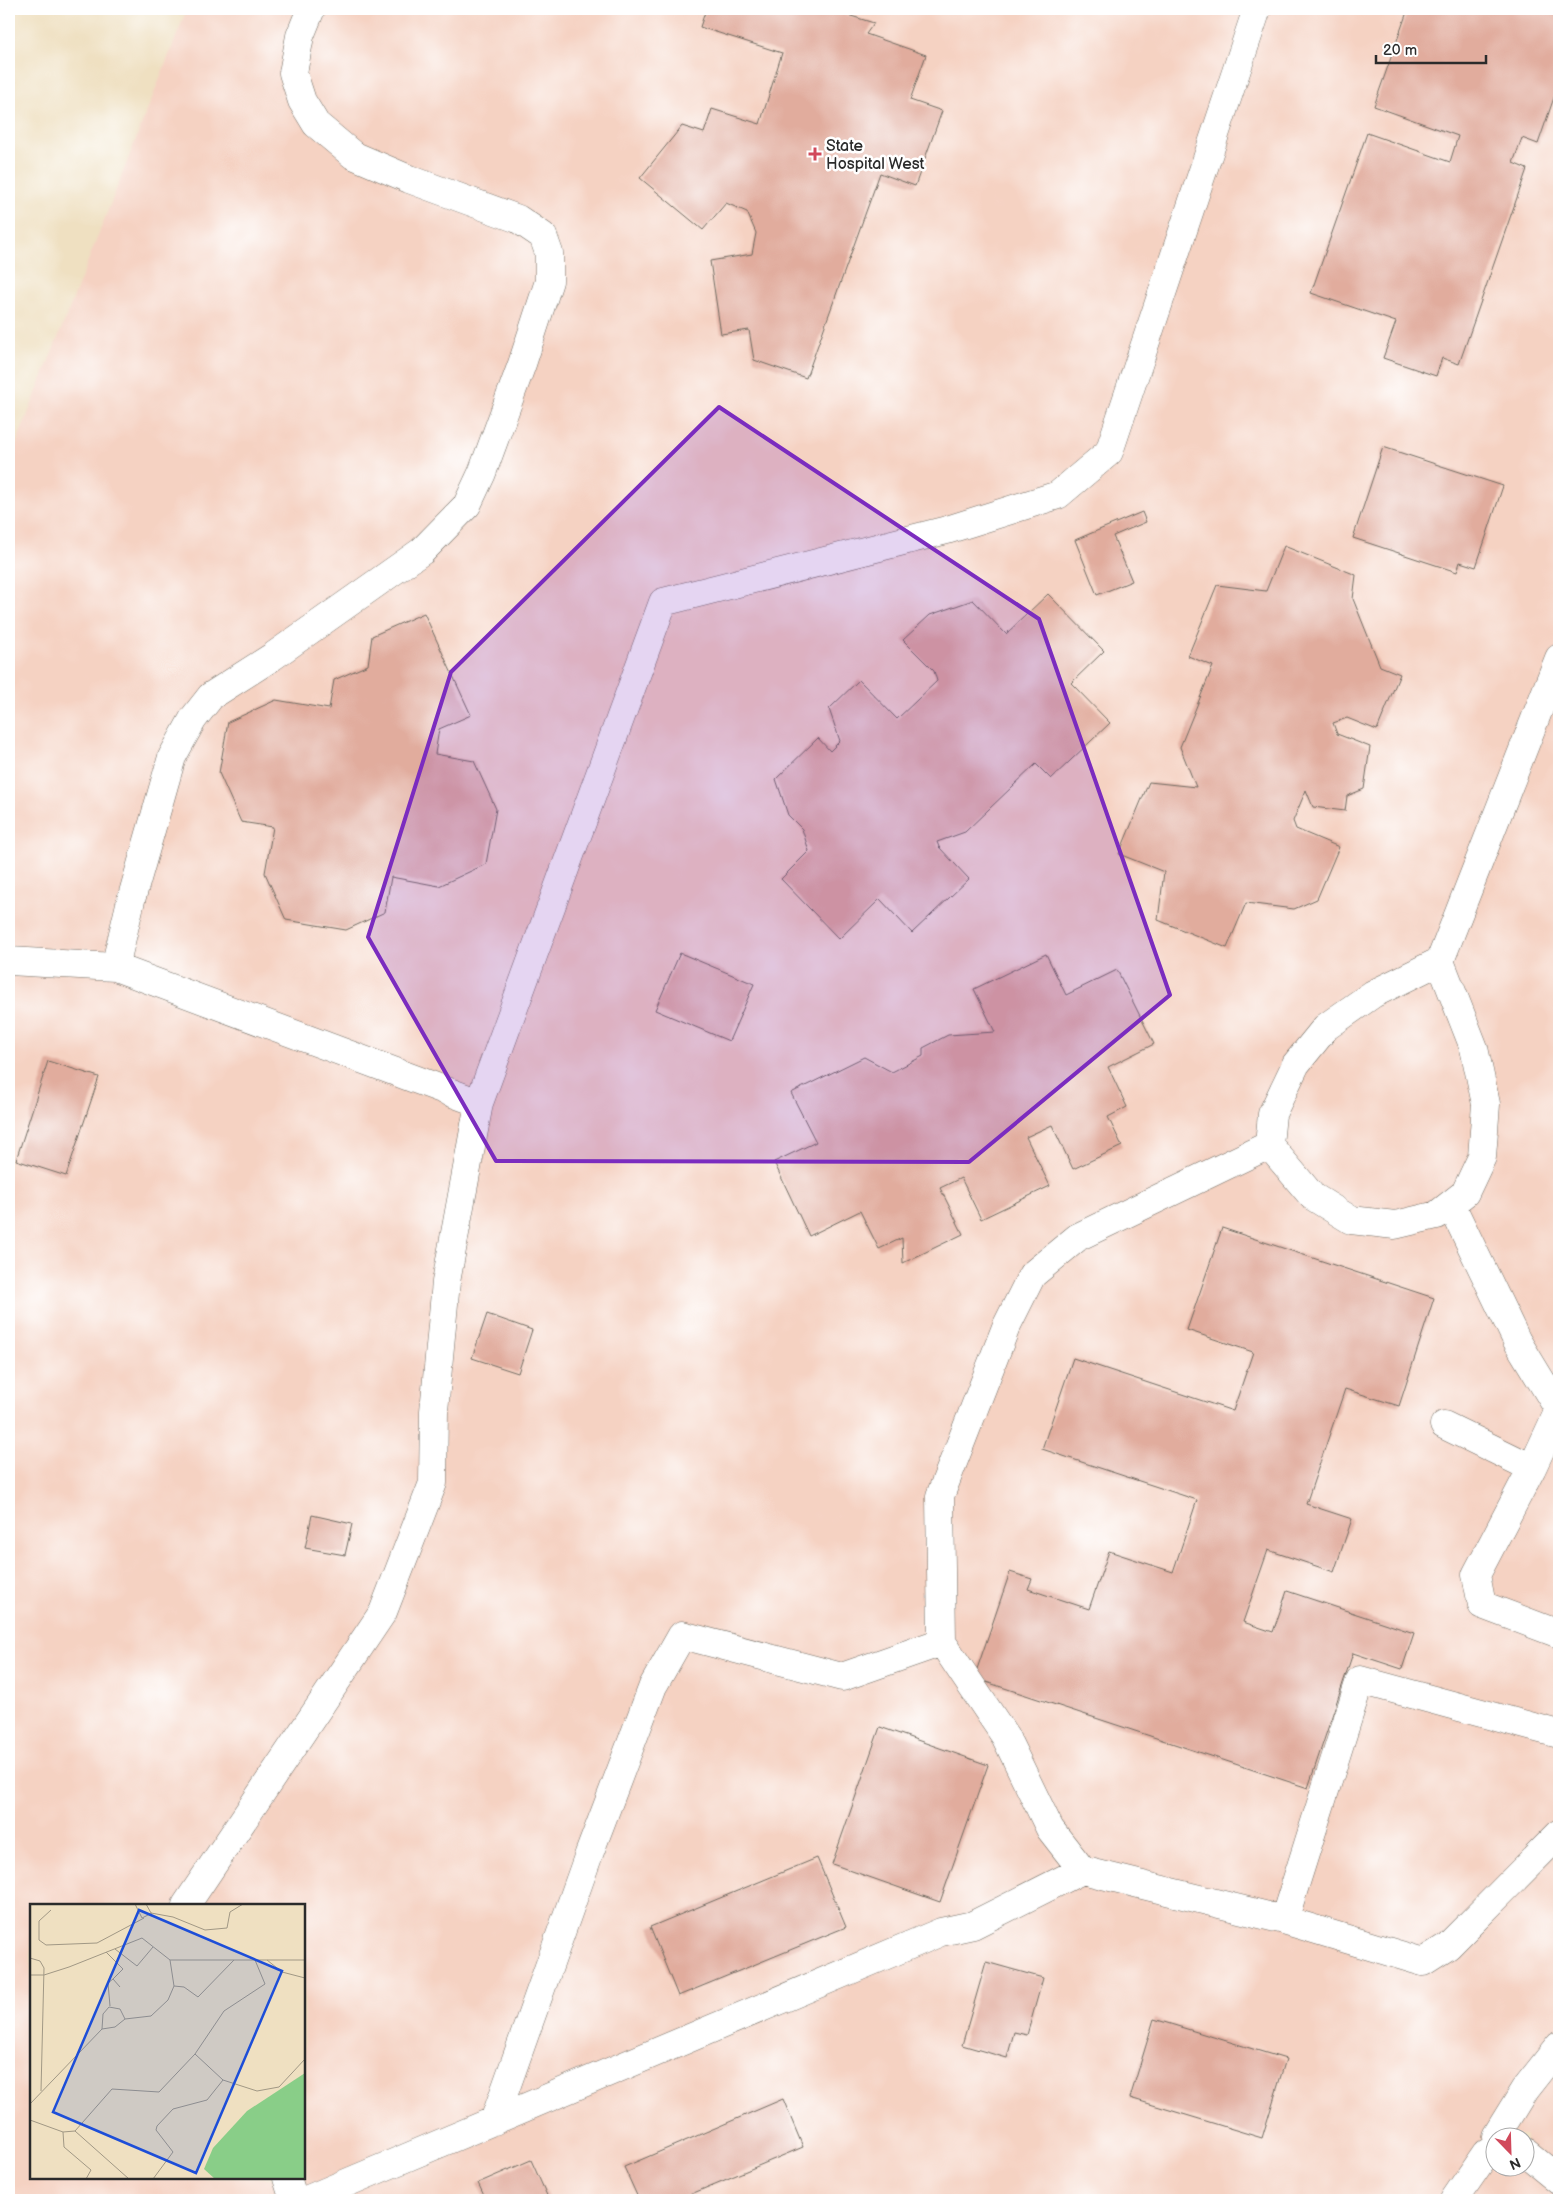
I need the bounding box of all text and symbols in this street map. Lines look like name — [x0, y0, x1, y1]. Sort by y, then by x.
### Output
scale bar — [1376, 32, 1486, 64]
text: 20 m — [1383, 41, 1417, 60]
place label: State Hospital West — [826, 137, 925, 174]
marker: State Hospital West — [808, 147, 822, 161]
inset map — [30, 1904, 305, 2179]
north arrow — [1486, 2126, 1536, 2176]
text: N — [1507, 2154, 1523, 2173]

